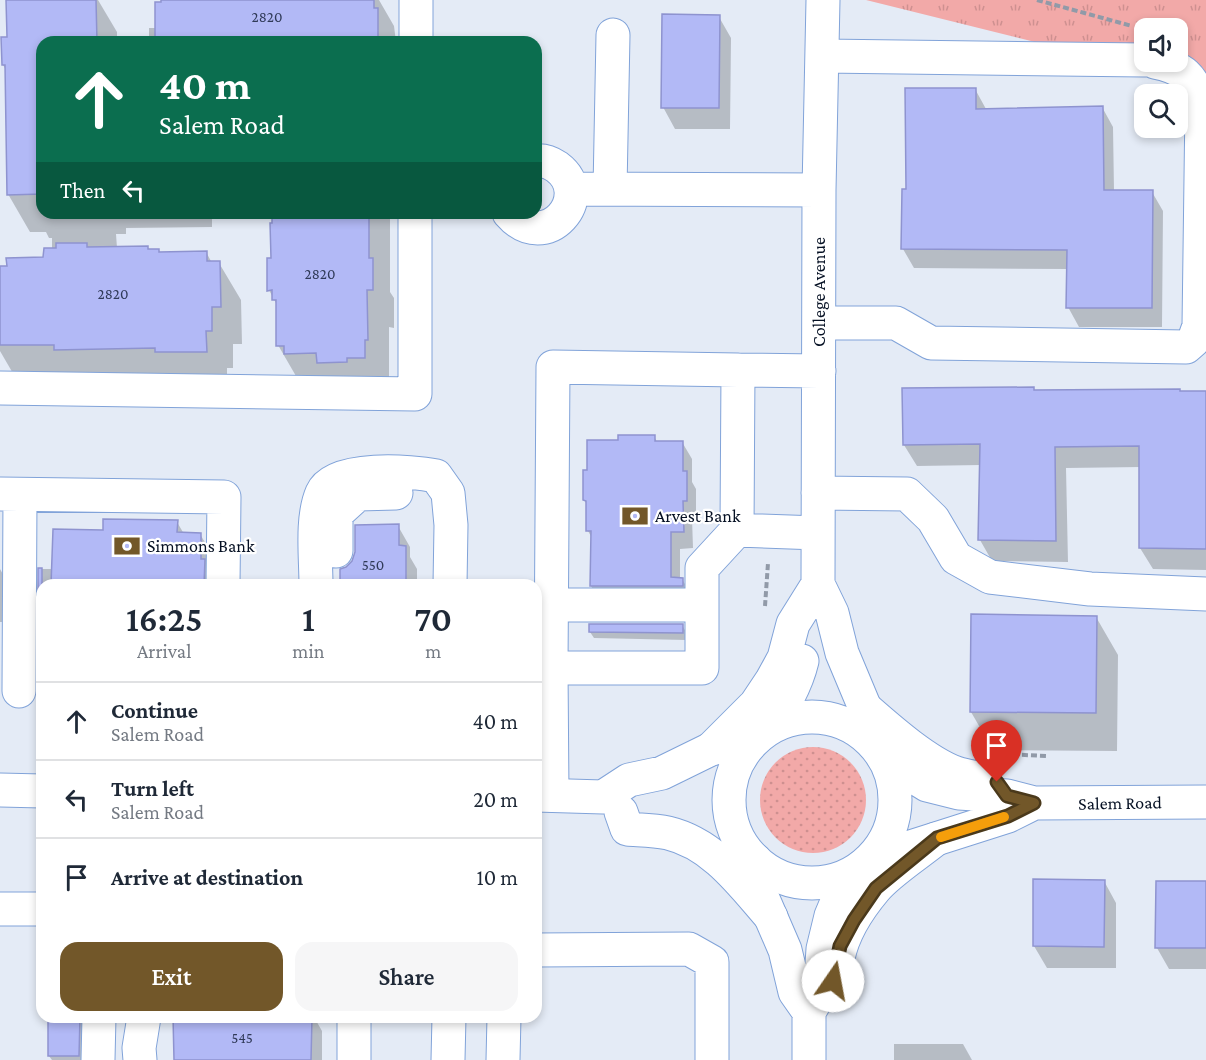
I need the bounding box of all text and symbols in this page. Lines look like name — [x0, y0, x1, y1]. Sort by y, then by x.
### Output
house number: 2820 — [252, 9, 282, 25]
map controls — [1134, 18, 1188, 138]
button: sound — [1134, 18, 1188, 72]
icon: ahead — [60, 60, 138, 138]
text: 40 m — [159, 61, 251, 108]
button: search — [1134, 84, 1188, 138]
text: Salem Road — [159, 110, 285, 140]
icon: left — [117, 174, 150, 207]
text: Then — [60, 178, 105, 203]
street label: College Avenue — [809, 237, 829, 347]
house number: 2820 — [305, 266, 335, 282]
house number: 2820 — [98, 286, 128, 302]
bank icon: Arvest Bank — [620, 501, 650, 531]
place label: Arvest Bank — [655, 506, 741, 526]
bank icon: Simmons Bank — [112, 531, 142, 561]
place label: Simmons Bank — [147, 536, 255, 556]
house number: 550 — [362, 557, 384, 573]
text: 16:25 — [126, 599, 202, 639]
text: 1 — [302, 599, 315, 639]
text: 70 — [414, 599, 452, 639]
text: Arrival — [137, 640, 191, 662]
text: min — [292, 640, 324, 662]
text: m — [425, 640, 441, 662]
text: Continue — [111, 698, 198, 723]
icon: ahead — [60, 705, 93, 738]
text: 40 m — [473, 709, 518, 734]
pin — [971, 720, 1022, 782]
text: Salem Road — [111, 723, 204, 745]
icon: arrive — [980, 729, 1013, 762]
text: Turn left — [111, 776, 194, 801]
icon: left — [60, 783, 93, 816]
text: 20 m — [473, 787, 518, 812]
street label: Salem Road — [1078, 792, 1163, 814]
text: Salem Road — [111, 801, 204, 823]
icon: arrive — [60, 861, 93, 894]
text: Arrive at destination — [111, 865, 303, 890]
text: 10 m — [476, 865, 518, 890]
button: Exit — [60, 942, 283, 1011]
button: Share — [295, 942, 518, 1011]
position arrow — [801, 949, 865, 1013]
house number: 545 — [231, 1030, 253, 1046]

